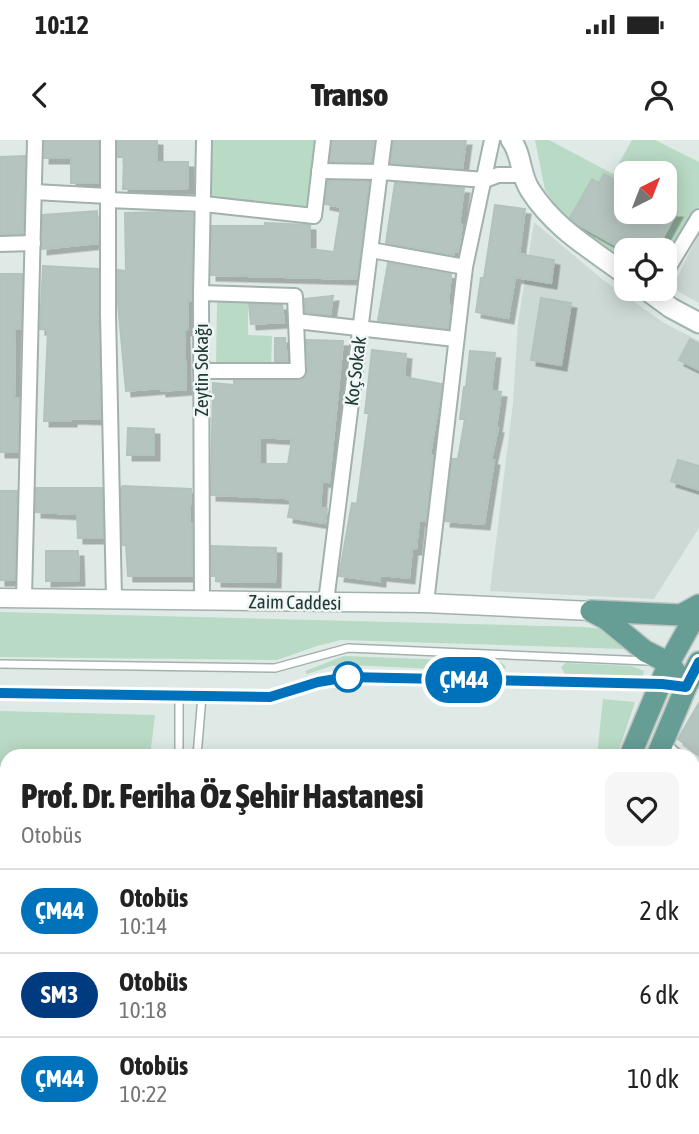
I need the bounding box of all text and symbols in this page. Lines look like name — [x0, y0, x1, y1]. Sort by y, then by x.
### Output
text: 10:12 — [35, 10, 89, 40]
icon: back — [21, 76, 59, 114]
text: Transo — [311, 76, 388, 113]
icon: person — [640, 76, 678, 114]
north arrow — [614, 161, 677, 224]
map controls — [614, 161, 677, 301]
button: locate — [614, 238, 677, 301]
street label: Zeytin Sokağı — [190, 323, 212, 417]
street label: Koç Sokak — [340, 334, 370, 407]
street label: Zaim Caddesi — [248, 590, 342, 614]
line badge: ÇM44 — [415, 657, 513, 703]
unlabelled marker — [333, 662, 363, 692]
text: ÇM44 — [439, 666, 489, 693]
button: heart — [605, 772, 679, 846]
text: Prof. Dr. Feriha Öz Şehir Hastanesi — [21, 777, 424, 815]
text: Otobüs — [21, 822, 82, 848]
text: Otobüs — [119, 883, 188, 913]
text: 2 dk — [639, 896, 679, 926]
text: ÇM44 — [35, 897, 84, 924]
text: 10:14 — [119, 913, 167, 939]
text: Otobüs — [119, 967, 188, 997]
text: 6 dk — [639, 980, 679, 1010]
text: SM3 — [41, 981, 78, 1008]
text: 10:18 — [119, 997, 167, 1023]
text: Otobüs — [119, 1051, 188, 1081]
text: 10 dk — [627, 1064, 679, 1094]
text: ÇM44 — [35, 1065, 84, 1092]
text: 10:22 — [119, 1081, 167, 1107]

